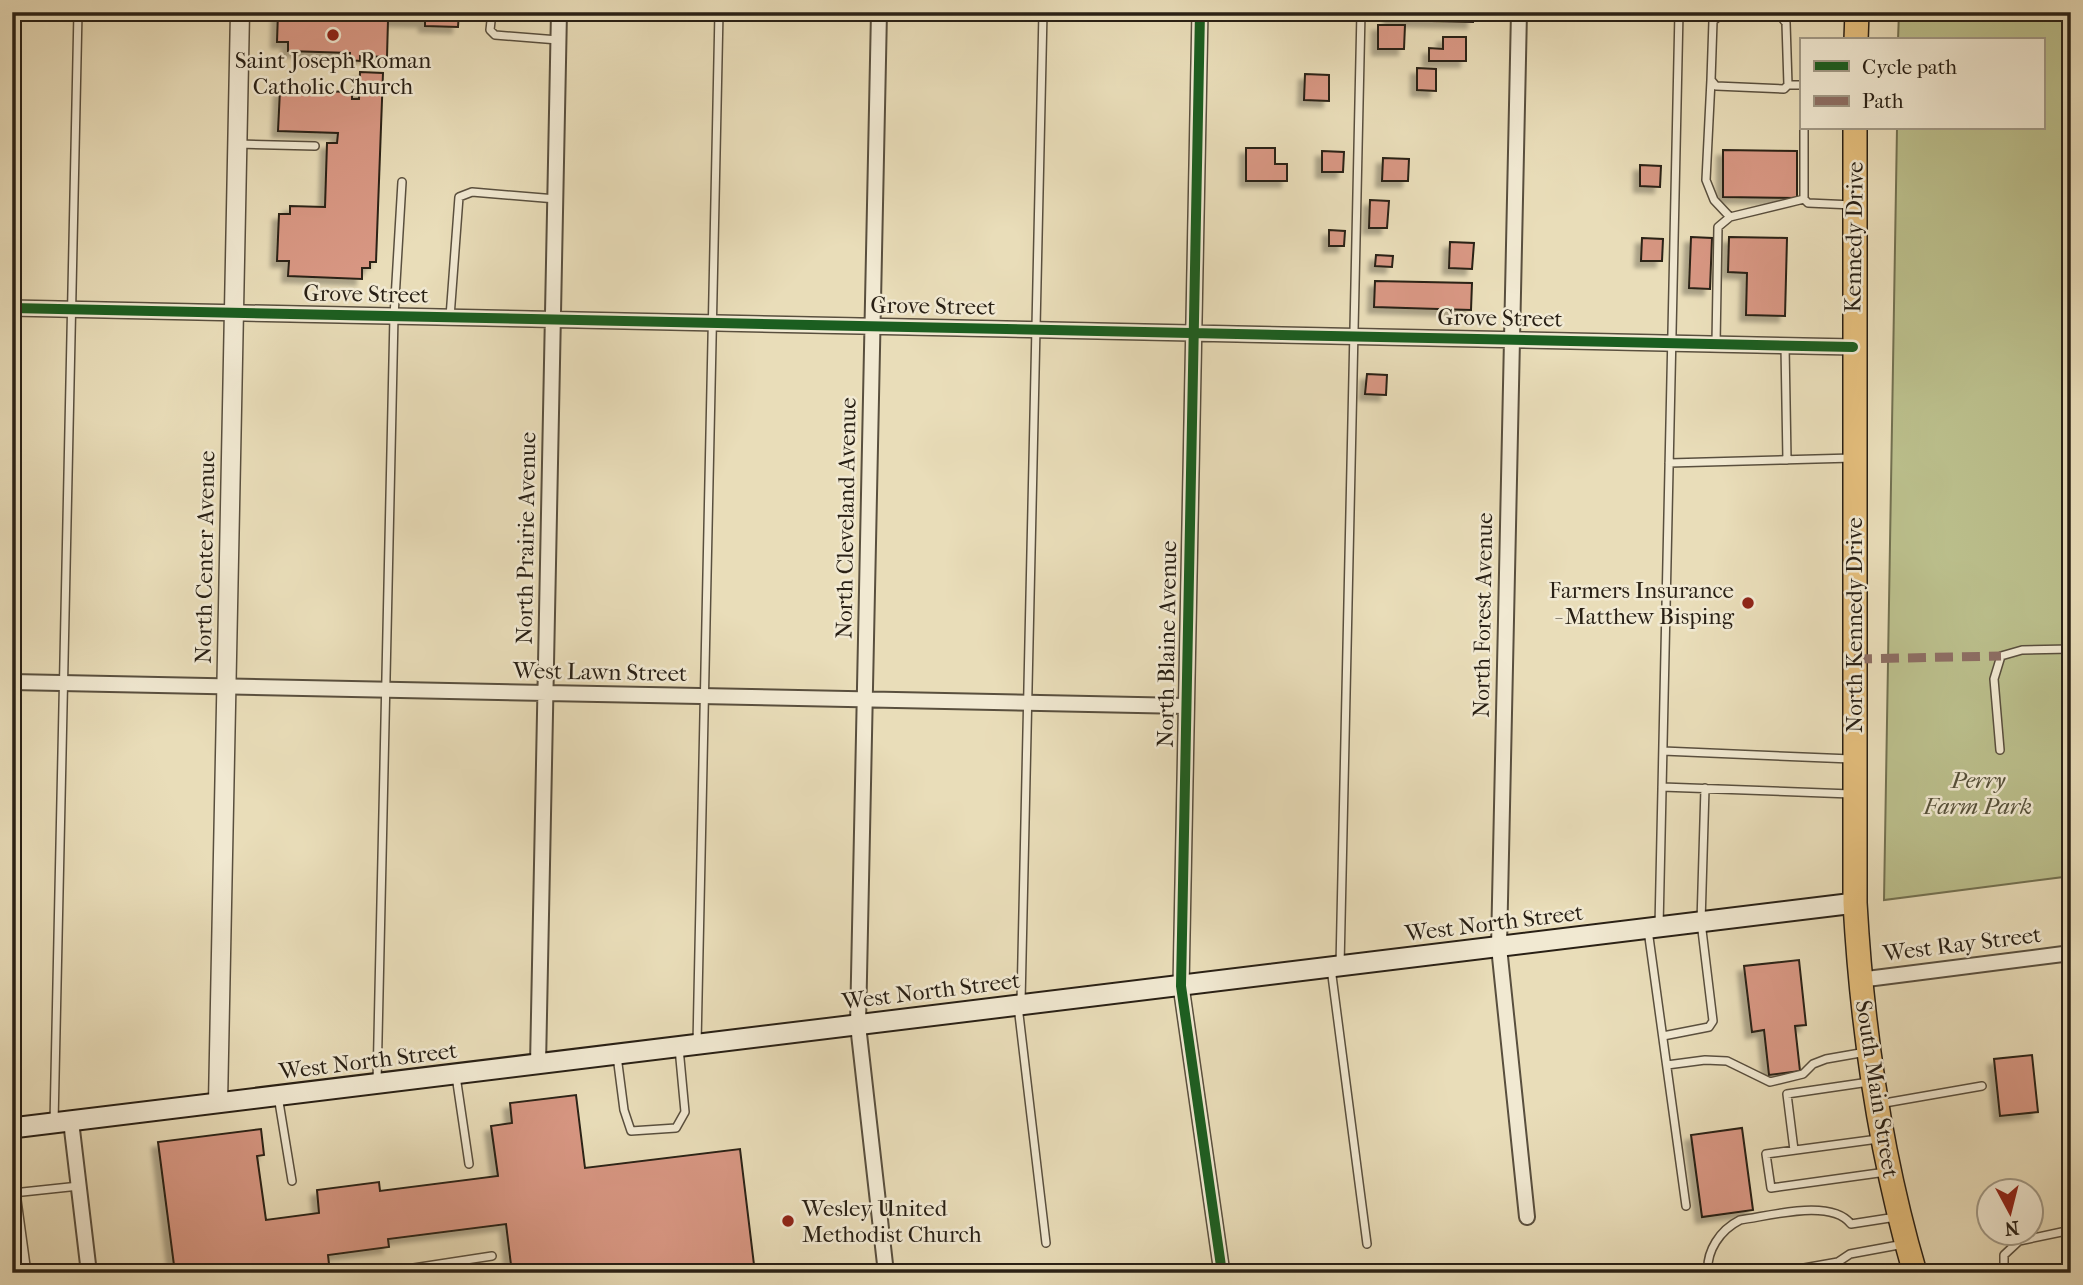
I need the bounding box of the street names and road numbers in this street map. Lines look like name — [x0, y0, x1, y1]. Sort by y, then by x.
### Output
street label: Kennedy Drive — [1839, 161, 1869, 313]
street label: Grove Street — [303, 279, 429, 309]
street label: Grove Street — [870, 291, 996, 321]
street label: Grove Street — [1437, 303, 1563, 333]
street label: North Cleveland Avenue — [830, 397, 862, 639]
street label: North Prairie Avenue — [511, 432, 541, 644]
street label: North Center Avenue — [190, 450, 220, 664]
street label: North Forest Avenue — [1468, 512, 1498, 718]
street label: North Kennedy Drive — [1841, 517, 1868, 733]
street label: North Blaine Avenue — [1152, 540, 1182, 748]
street label: West Lawn Street — [512, 657, 687, 687]
street label: West North Street — [1402, 899, 1585, 947]
street label: West Ray Street — [1880, 921, 2043, 967]
street label: West North Street — [839, 967, 1022, 1015]
street label: South Main Street — [1850, 998, 1904, 1180]
street label: West North Street — [276, 1037, 459, 1085]

